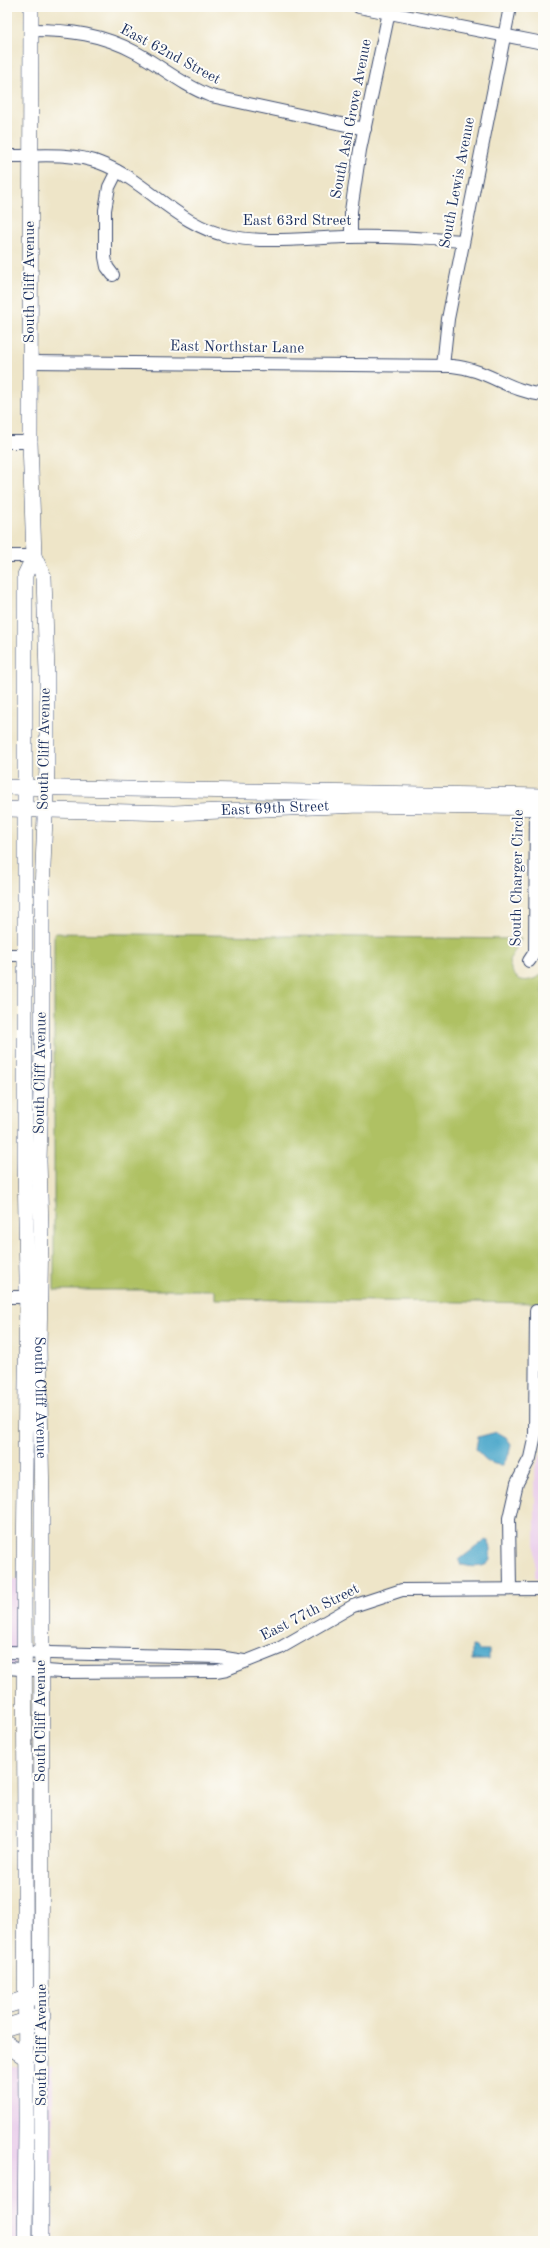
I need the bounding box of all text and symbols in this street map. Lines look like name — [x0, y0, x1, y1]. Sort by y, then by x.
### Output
street label: East 62nd Street — [117, 22, 223, 88]
street label: South Ash Grove Avenue — [329, 38, 375, 200]
street label: South Lewis Avenue — [438, 116, 478, 250]
street label: East 63rd Street — [242, 214, 352, 229]
street label: South Cliff Avenue — [23, 221, 38, 343]
street label: East Northstar Lane — [170, 339, 304, 357]
street label: South Cliff Avenue — [36, 688, 54, 810]
street label: East 69th Street — [220, 799, 329, 818]
street label: South Charger Circle — [509, 809, 527, 947]
street label: South Cliff Avenue — [32, 1012, 50, 1134]
street label: South Cliff Avenue — [31, 1336, 49, 1459]
street label: East 77th Street — [258, 1582, 362, 1644]
street label: South Cliff Avenue — [34, 1660, 49, 1782]
street label: South Cliff Avenue — [35, 1984, 50, 2106]

